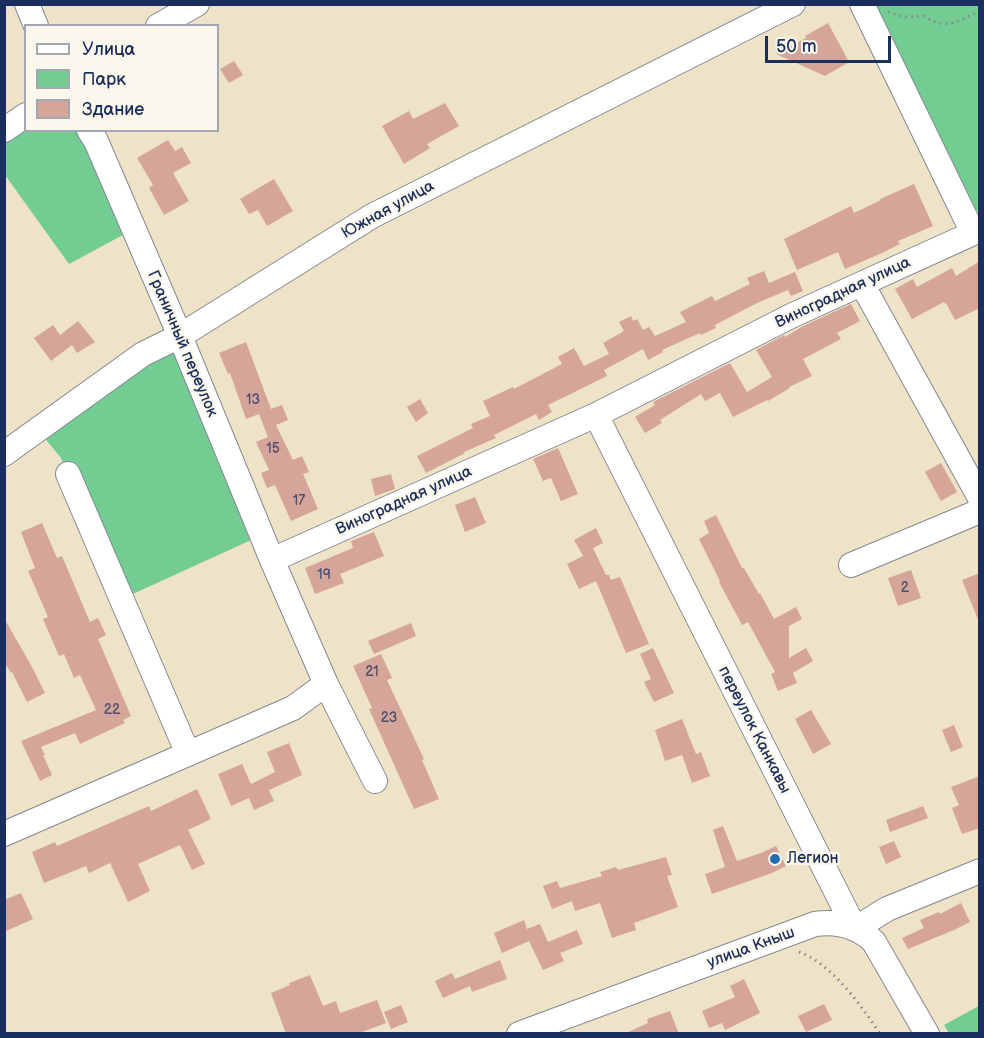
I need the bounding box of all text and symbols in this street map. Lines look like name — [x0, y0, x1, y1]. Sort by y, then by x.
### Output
legend — [24, 24, 219, 132]
scale bar — [768, 24, 894, 62]
text: 50 m — [776, 36, 817, 57]
text: Улица — [82, 39, 135, 60]
text: Парк — [82, 69, 126, 90]
text: Здание — [82, 99, 144, 120]
street label: Южная улица — [338, 177, 438, 243]
street label: Виноградная улица — [772, 253, 914, 333]
street label: Граничный переулок — [142, 268, 222, 420]
house number: 13 — [246, 392, 260, 408]
house number: 15 — [266, 441, 280, 457]
street label: Виноградная улица — [333, 462, 475, 540]
house number: 17 — [293, 493, 305, 509]
house number: 19 — [317, 567, 331, 583]
house number: 2 — [901, 580, 909, 596]
street label: переулок Канкавы — [714, 663, 794, 797]
house number: 21 — [365, 664, 379, 680]
house number: 22 — [104, 702, 120, 718]
house number: 23 — [381, 710, 397, 726]
place label: Легион — [787, 849, 839, 869]
marker: Легион — [768, 852, 782, 866]
street label: улица Кныш — [705, 923, 797, 973]

